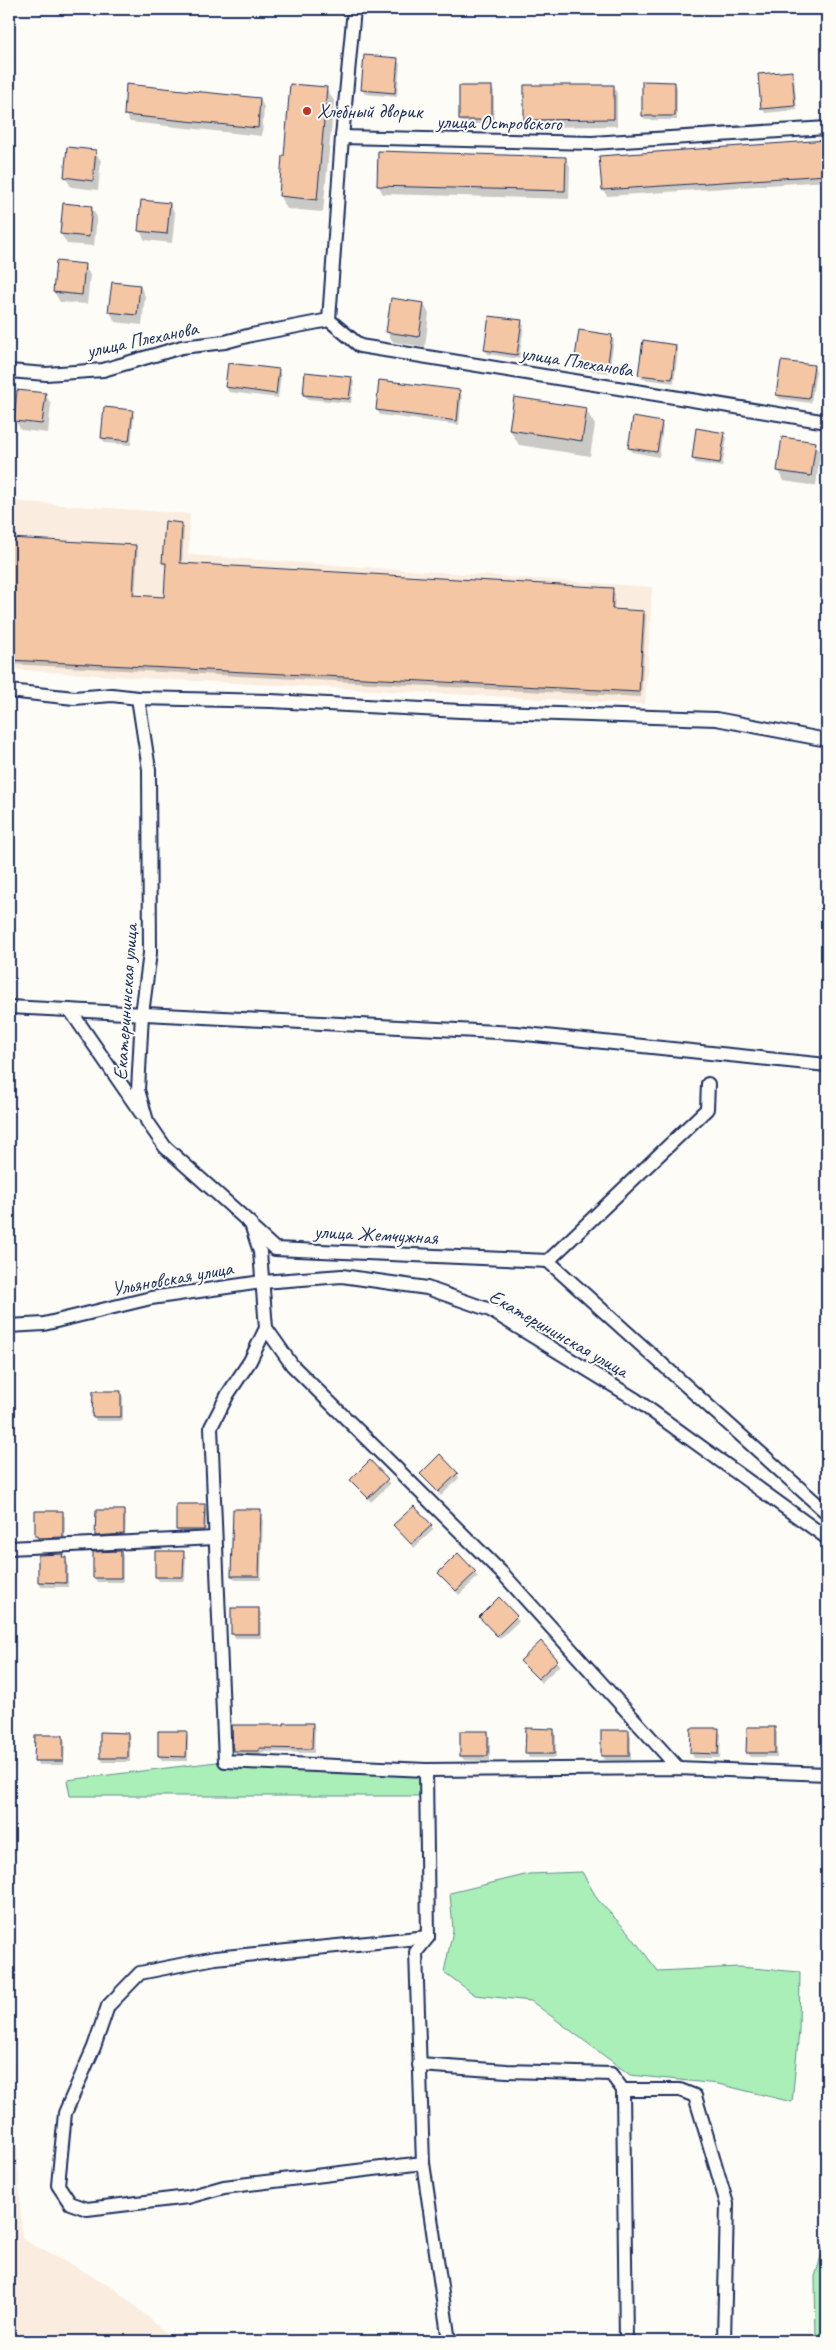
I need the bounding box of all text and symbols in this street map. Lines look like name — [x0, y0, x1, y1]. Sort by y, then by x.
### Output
place label: Хлебный дворик — [317, 99, 424, 124]
marker: Хлебный дворик — [301, 105, 313, 117]
street label: улица Островского — [435, 109, 563, 136]
street label: улица Плеханова — [83, 315, 201, 364]
street label: улица Плеханова — [518, 340, 636, 383]
street label: Екатерининская улица — [108, 921, 144, 1081]
street label: улица Жемчужная — [312, 1219, 439, 1250]
street label: Ульяновская улица — [110, 1255, 236, 1301]
street label: Екатерининская улица — [485, 1284, 634, 1384]

